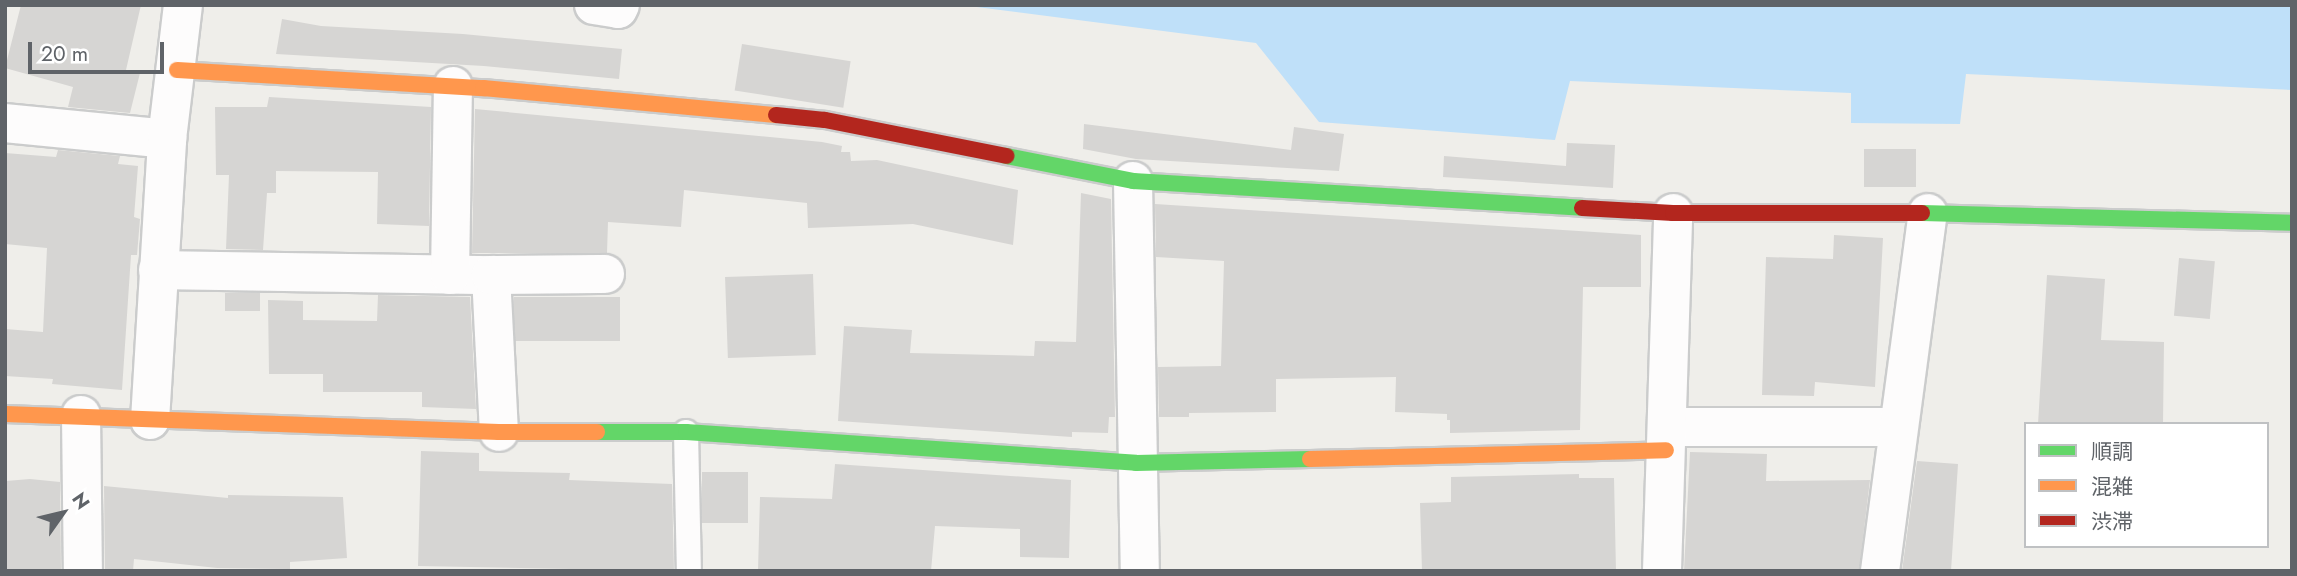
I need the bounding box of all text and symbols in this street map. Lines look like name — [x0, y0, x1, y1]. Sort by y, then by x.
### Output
scale bar — [32, 28, 168, 72]
text: 20 m — [41, 39, 88, 69]
legend — [2024, 422, 2269, 548]
text: 順調 — [2091, 437, 2133, 467]
text: 混雑 — [2091, 472, 2133, 502]
north arrow — [28, 478, 98, 548]
text: N — [65, 487, 96, 515]
text: 渋滞 — [2091, 507, 2133, 537]

